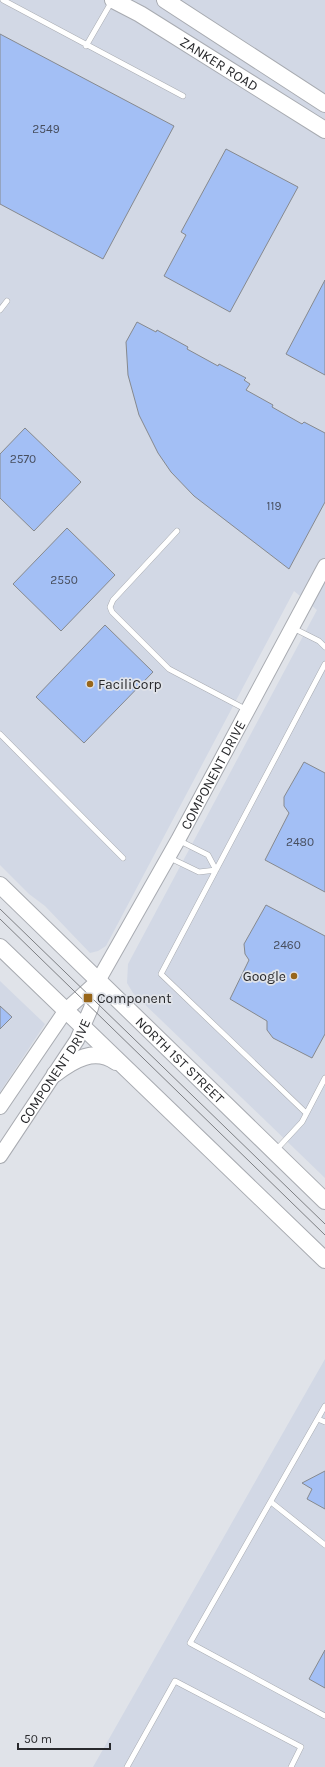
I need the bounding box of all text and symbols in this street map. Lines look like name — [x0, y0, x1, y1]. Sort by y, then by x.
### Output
street label: ZANKER ROAD — [177, 33, 261, 95]
house number: 2549 — [32, 122, 60, 136]
house number: 2570 — [10, 452, 36, 466]
house number: 119 — [267, 499, 281, 513]
house number: 2550 — [50, 573, 78, 587]
place label: FaciliCorp — [98, 676, 162, 693]
marker: FaciliCorp — [85, 679, 95, 689]
street label: COMPONENT DRIVE — [177, 718, 249, 833]
house number: 2480 — [286, 835, 314, 849]
house number: 2460 — [273, 938, 301, 952]
place label: Google — [243, 968, 286, 985]
marker: Google — [289, 971, 299, 981]
place label: Component — [97, 990, 172, 1007]
marker: Component — [82, 992, 94, 1004]
street label: NORTH 1ST STREET — [132, 1013, 228, 1107]
street label: COMPONENT DRIVE — [16, 1016, 94, 1127]
scale bar — [18, 1725, 110, 1751]
text: 50 m — [24, 1732, 52, 1746]

